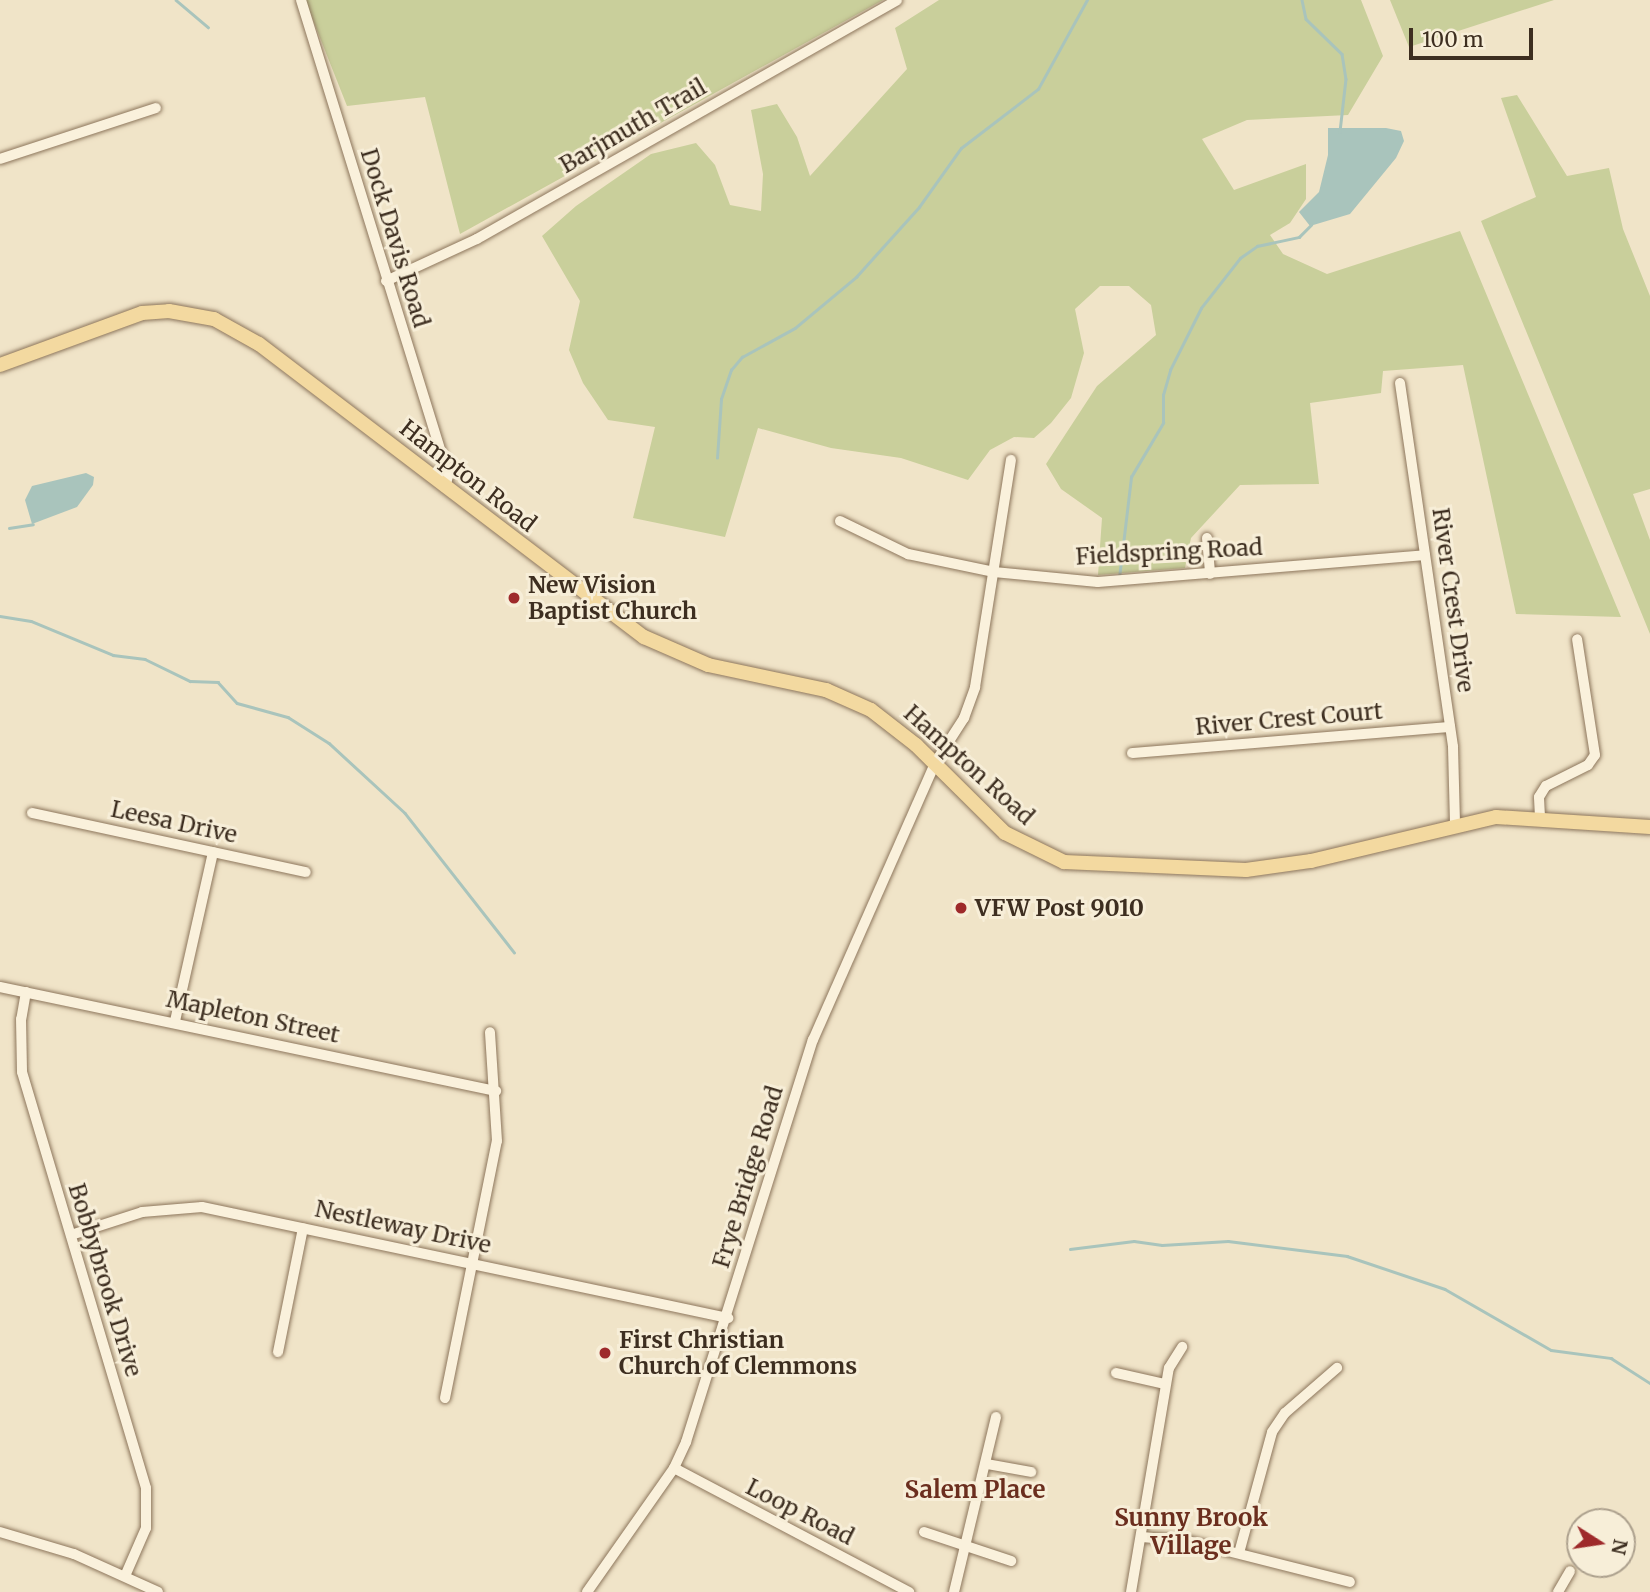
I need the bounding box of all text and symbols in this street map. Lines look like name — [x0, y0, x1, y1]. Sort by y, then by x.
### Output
scale bar — [1412, 14, 1536, 58]
text: 100 m — [1422, 26, 1484, 53]
street label: Barjmuth Trail — [555, 73, 711, 179]
street label: Dock Davis Road — [355, 145, 435, 331]
street label: Hampton Road — [394, 414, 542, 538]
street label: River Crest Drive — [1426, 506, 1480, 694]
street label: Fieldspring Road — [1075, 533, 1263, 571]
place label: New Vision Baptist Church — [528, 571, 697, 625]
marker: New Vision Baptist Church — [506, 590, 522, 606]
street label: River Crest Court — [1194, 697, 1384, 741]
street label: Hampton Road — [898, 699, 1040, 831]
street label: Leesa Drive — [108, 795, 240, 849]
place label: VFW Post 9010 — [975, 894, 1144, 922]
marker: VFW Post 9010 — [953, 900, 969, 916]
street label: Mapleton Street — [164, 985, 342, 1049]
street label: Frye Bridge Road — [707, 1083, 789, 1271]
street label: Bobbybrook Drive — [62, 1180, 148, 1380]
street label: Nestleway Drive — [312, 1195, 494, 1259]
place label: First Christian Church of Clemmons — [619, 1326, 857, 1380]
marker: First Christian Church of Clemmons — [597, 1345, 613, 1361]
street label: Loop Road — [741, 1473, 859, 1551]
district label: Salem Place — [905, 1476, 1045, 1504]
district label: Sunny Brook Village — [1114, 1504, 1268, 1560]
north arrow — [1566, 1508, 1636, 1578]
text: N — [1606, 1537, 1633, 1557]

